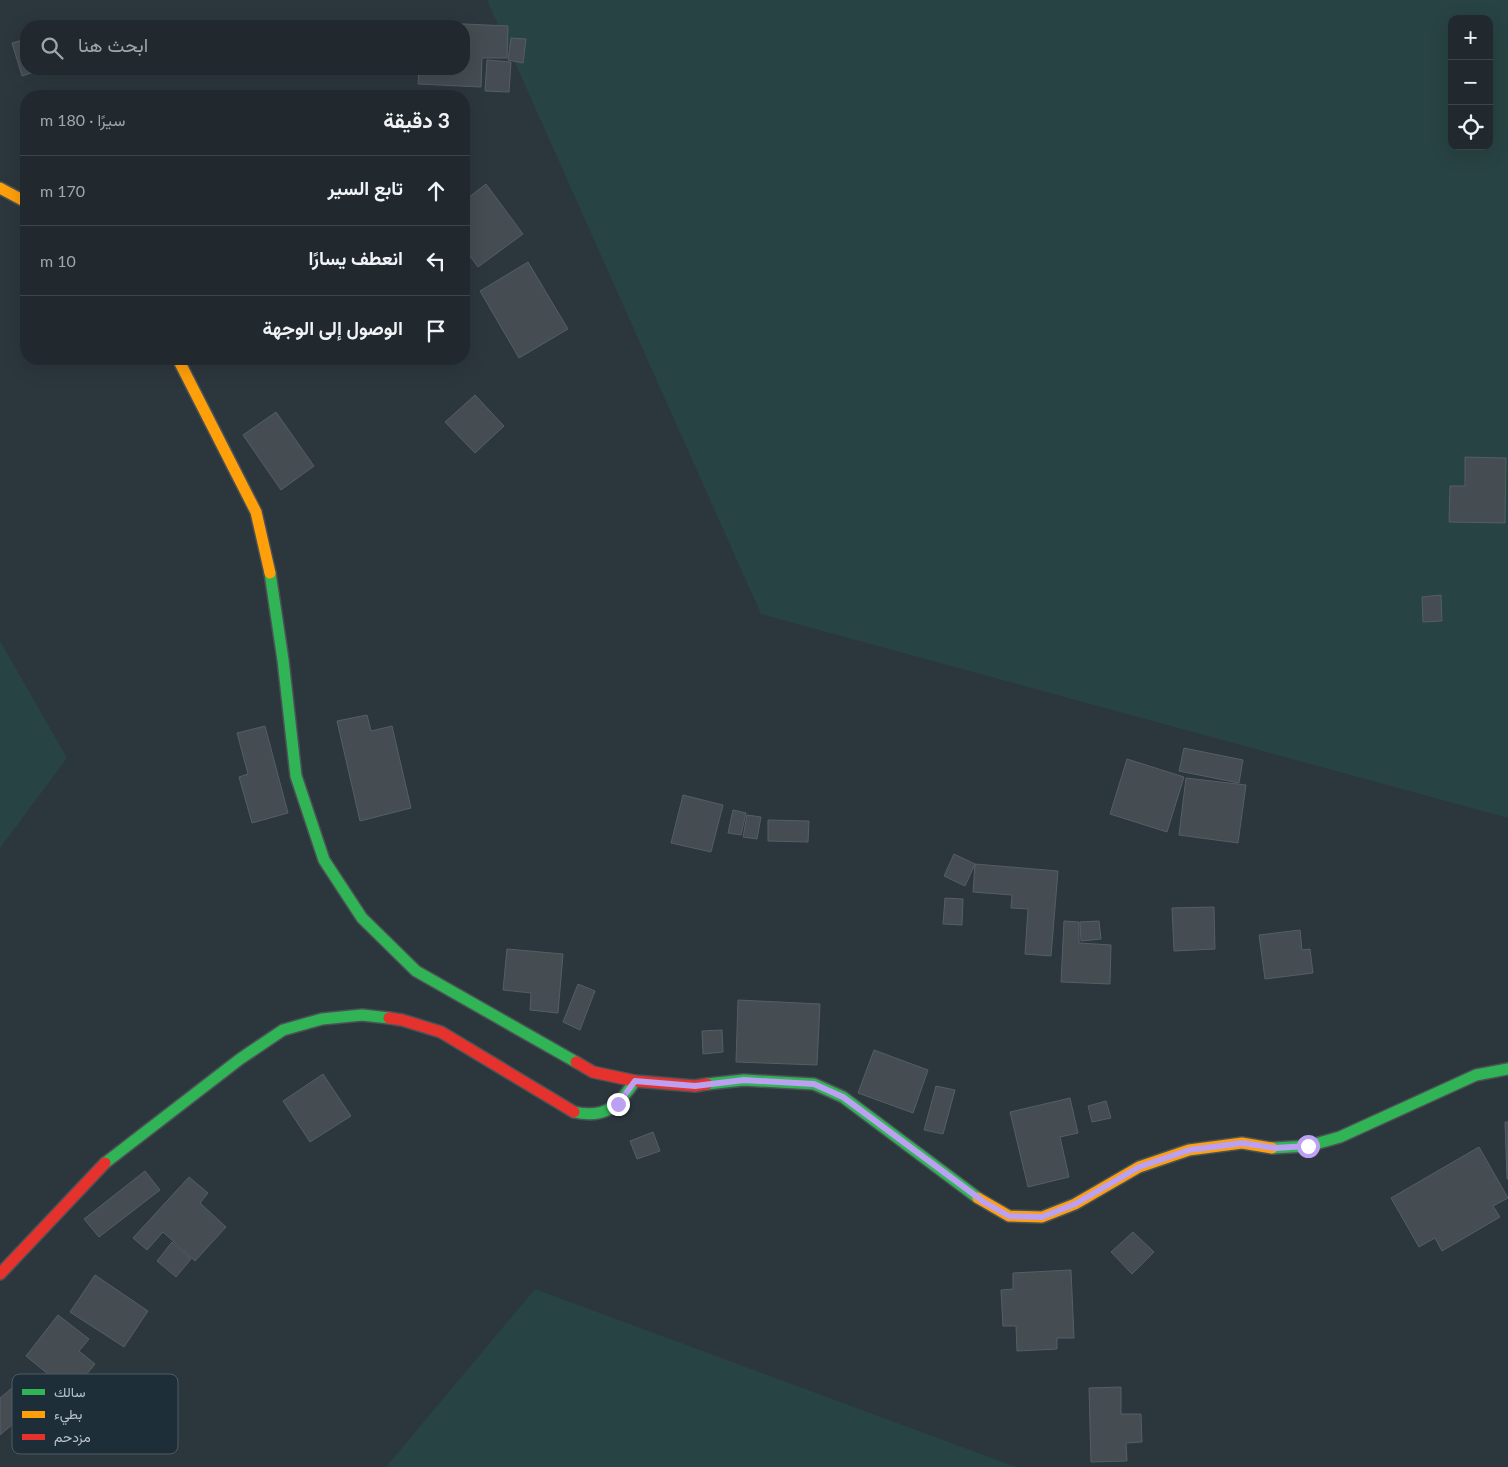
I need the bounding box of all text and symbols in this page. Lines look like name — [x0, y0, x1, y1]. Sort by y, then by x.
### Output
map controls — [1448, 15, 1493, 150]
button: + — [1448, 15, 1493, 60]
search box — [20, 20, 470, 75]
text: ابحث هنا — [78, 33, 148, 56]
icon: search — [38, 34, 66, 62]
button: − — [1448, 60, 1493, 105]
button: locate — [1448, 105, 1493, 150]
text: 3 دقيقة — [383, 107, 450, 132]
text: سيرًا · 180 m — [40, 110, 125, 129]
text: تابع السير — [328, 176, 403, 199]
icon: ahead — [422, 177, 450, 205]
text: 170 m — [40, 181, 85, 200]
text: انعطف يسارًا — [308, 246, 403, 269]
icon: left — [422, 247, 450, 275]
text: 10 m — [40, 251, 76, 270]
text: الوصول إلى الوجهة — [262, 316, 403, 339]
icon: arrive — [422, 317, 450, 345]
route end — [607, 1093, 630, 1116]
route start — [1297, 1135, 1320, 1158]
legend — [12, 1374, 178, 1454]
text: سالك — [54, 1383, 85, 1400]
text: بطيء — [54, 1405, 82, 1426]
text: مزدحم — [54, 1428, 91, 1446]

